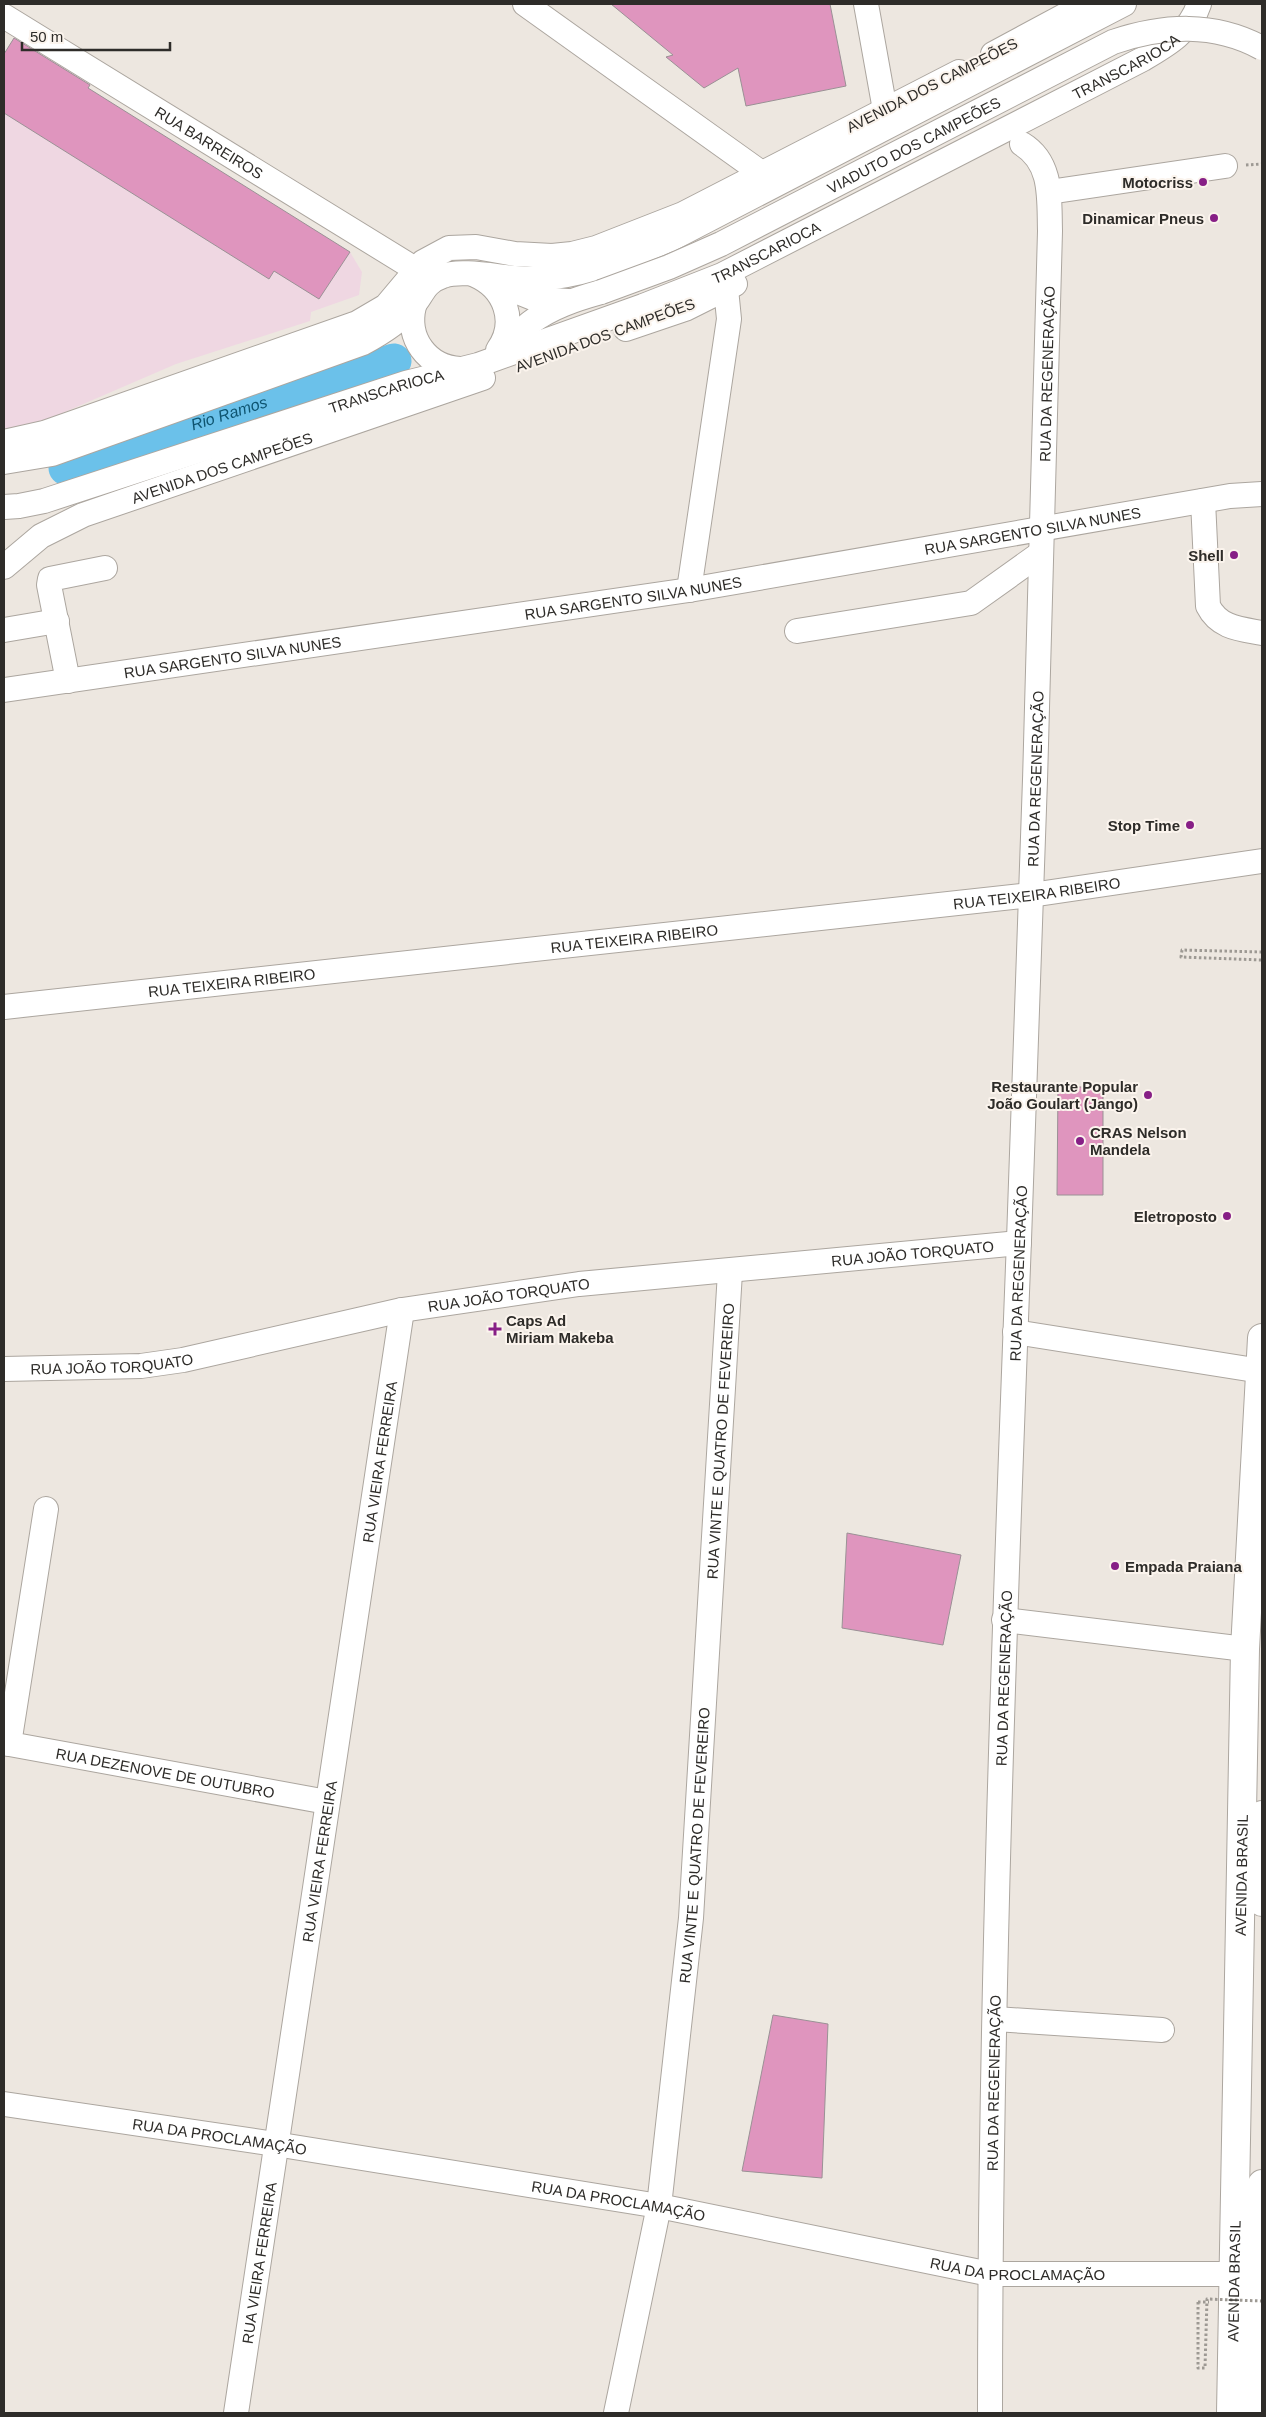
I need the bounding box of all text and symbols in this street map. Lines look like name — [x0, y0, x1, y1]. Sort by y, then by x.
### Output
scale bar — [22, 20, 170, 52]
text: 50 m — [30, 28, 63, 45]
street label: TRANSCARIOCA — [1069, 30, 1182, 102]
street label: AVENIDA DOS CAMPEÕES — [844, 34, 1020, 136]
street label: VIADUTO DOS CAMPEÕES — [824, 93, 1003, 196]
street label: RUA BARREIROS — [152, 103, 266, 182]
place label: Motocriss — [1122, 174, 1193, 191]
marker: Motocriss — [1197, 176, 1209, 188]
place label: Dinamicar Pneus — [1082, 210, 1204, 227]
marker: Dinamicar Pneus — [1208, 212, 1220, 224]
street label: TRANSCARIOCA — [709, 218, 823, 287]
street label: RUA DA REGENERAÇÃO — [1036, 286, 1057, 462]
street label: AVENIDA DOS CAMPEÕES — [513, 295, 697, 375]
street label: TRANSCARIOCA — [326, 365, 445, 416]
water label: Rio Ramos — [189, 393, 269, 433]
street label: AVENIDA DOS CAMPEÕES — [129, 429, 314, 506]
street label: RUA SARGENTO SILVA NUNES — [923, 503, 1142, 557]
place label: Shell — [1188, 547, 1224, 564]
marker: Shell — [1228, 549, 1240, 561]
street label: RUA SARGENTO SILVA NUNES — [524, 572, 743, 622]
street label: RUA SARGENTO SILVA NUNES — [123, 632, 342, 681]
street label: RUA DA REGENERAÇÃO — [1024, 690, 1046, 867]
place label: Stop Time — [1108, 817, 1180, 834]
marker: Stop Time — [1184, 819, 1196, 831]
street label: RUA TEIXEIRA RIBEIRO — [952, 873, 1121, 912]
street label: RUA TEIXEIRA RIBEIRO — [550, 921, 719, 956]
street label: RUA TEIXEIRA RIBEIRO — [147, 965, 316, 1000]
place label: Restaurante Popular João Goulart (Jango) — [987, 1078, 1138, 1112]
marker: Restaurante Popular João Goulart (Jango) — [1142, 1089, 1154, 1101]
place label: CRAS Nelson Mandela — [1090, 1124, 1187, 1158]
marker: CRAS Nelson Mandela — [1074, 1135, 1086, 1147]
street label: RUA DA REGENERAÇÃO — [1006, 1185, 1030, 1362]
place label: Eletroposto — [1134, 1208, 1217, 1225]
marker: Eletroposto — [1221, 1210, 1233, 1222]
street label: RUA JOÃO TORQUATO — [831, 1237, 995, 1269]
street label: RUA JOÃO TORQUATO — [427, 1275, 590, 1315]
street label: RUA VINTE E QUATRO DE FEVEREIRO — [703, 1302, 737, 1580]
place label: Caps Ad Miriam Makeba — [506, 1312, 614, 1346]
marker: Caps Ad Miriam Makeba — [488, 1322, 502, 1336]
street label: RUA JOÃO TORQUATO — [30, 1349, 195, 1377]
street label: RUA VIEIRA FERREIRA — [359, 1380, 400, 1544]
place label: Empada Praiana — [1125, 1558, 1242, 1575]
marker: Empada Praiana — [1109, 1560, 1121, 1572]
street label: RUA DA REGENERAÇÃO — [992, 1590, 1015, 1766]
street label: RUA VINTE E QUATRO DE FEVEREIRO — [675, 1707, 712, 1984]
street label: RUA DEZENOVE DE OUTUBRO — [55, 1744, 276, 1801]
street label: RUA VIEIRA FERREIRA — [298, 1779, 340, 1943]
street label: AVENIDA BRASIL — [1231, 1814, 1250, 1936]
street label: RUA DA REGENERAÇÃO — [983, 1995, 1003, 2171]
street label: RUA DA PROCLAMAÇÃO — [131, 2115, 308, 2158]
street label: RUA DA PROCLAMAÇÃO — [530, 2177, 707, 2224]
street label: RUA VIEIRA FERREIRA — [238, 2181, 279, 2345]
street label: AVENIDA BRASIL — [1224, 2220, 1243, 2342]
street label: RUA DA PROCLAMAÇÃO — [929, 2253, 1105, 2283]

